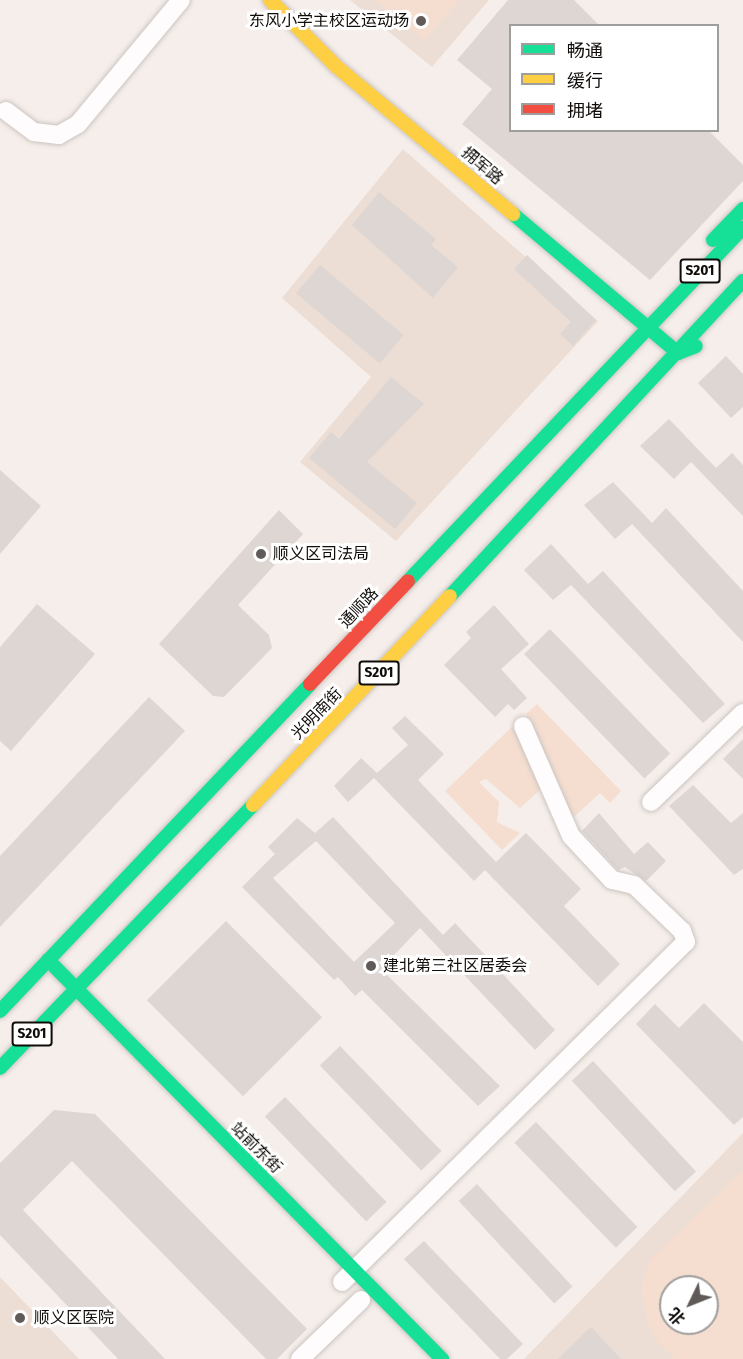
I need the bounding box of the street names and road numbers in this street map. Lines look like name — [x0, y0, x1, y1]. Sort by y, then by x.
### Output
street label: 拥军路 — [457, 143, 507, 189]
road number: S201 — [679, 259, 721, 283]
street label: 通顺路 — [336, 584, 382, 632]
road number: S201 — [358, 661, 400, 685]
street label: 光明南街 — [288, 684, 346, 744]
road number: S201 — [11, 1022, 53, 1046]
street label: 站前东街 — [227, 1119, 285, 1177]

